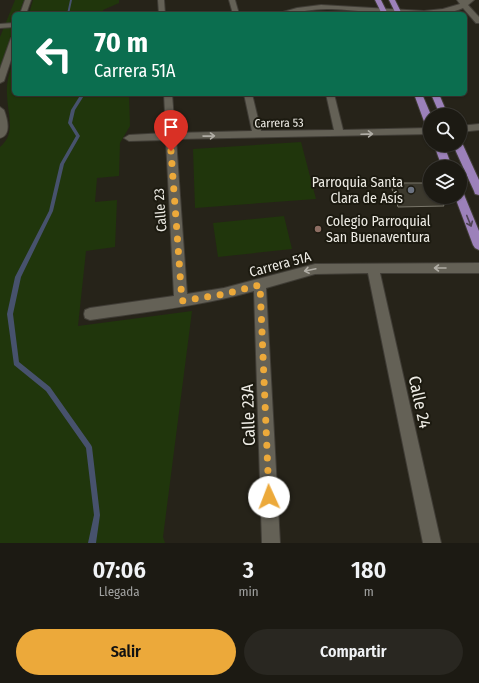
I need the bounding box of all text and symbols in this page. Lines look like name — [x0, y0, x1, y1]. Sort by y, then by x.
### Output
text: 70 m — [94, 26, 148, 59]
icon: left — [28, 28, 80, 80]
text: Carrera 51A — [94, 60, 175, 82]
map controls — [423, 108, 467, 204]
button: search — [423, 108, 467, 152]
pin — [154, 110, 188, 151]
icon: arrive — [160, 116, 182, 138]
street label: Carrera 53 — [254, 116, 304, 130]
one-way arrow — [360, 130, 373, 137]
one-way arrow — [202, 132, 215, 140]
button: layers — [423, 160, 467, 204]
place label: Parroquia Santa Clara de Asís — [312, 174, 403, 207]
marker: Parroquia Santa Clara de Asís — [406, 185, 416, 195]
street label: Calle 23 — [150, 188, 171, 232]
place label: Colegio Parroquial San Buenaventura — [326, 213, 431, 246]
one-way arrow — [466, 214, 474, 226]
marker: Colegio Parroquial San Buenaventura — [313, 224, 323, 234]
street label: Carrera 51A — [247, 248, 314, 281]
one-way arrow — [434, 264, 447, 272]
one-way arrow — [304, 267, 317, 275]
street label: Calle 24 — [404, 374, 435, 430]
street label: Calle 23A — [237, 384, 260, 446]
position arrow — [248, 476, 290, 518]
text: 07:06 — [93, 556, 146, 584]
text: 3 — [243, 556, 254, 584]
text: 180 — [351, 556, 386, 584]
text: Llegada — [99, 584, 140, 599]
text: min — [238, 584, 259, 599]
text: m — [364, 584, 374, 599]
button: Salir — [16, 629, 236, 675]
button: Compartir — [244, 629, 463, 675]

